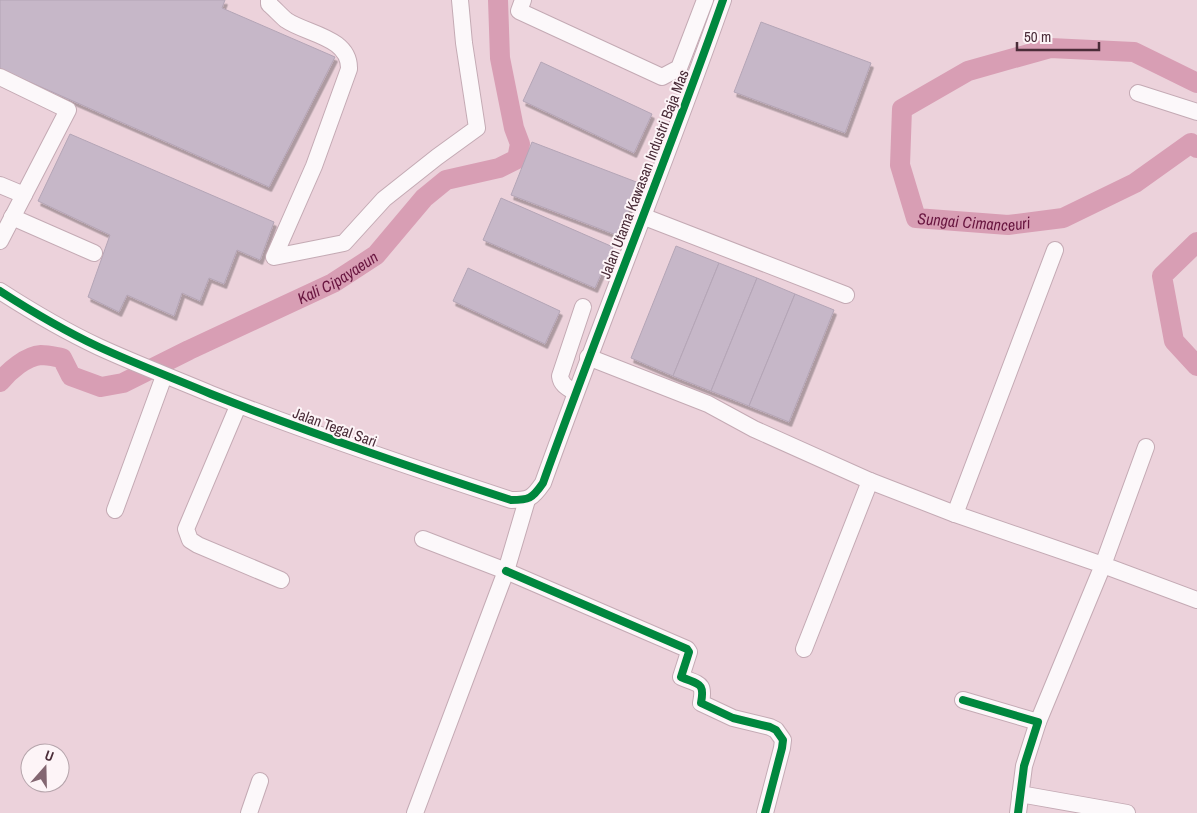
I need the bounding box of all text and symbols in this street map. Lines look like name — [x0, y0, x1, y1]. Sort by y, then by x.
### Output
scale bar — [1017, 20, 1100, 52]
text: 50 m — [1024, 26, 1051, 47]
street label: Jalan Utama Kawasan Industri Baja Mas — [594, 67, 694, 281]
water label: Sungai Cimanceuri — [917, 207, 1032, 236]
water label: Kali Cipayaeun — [294, 246, 382, 309]
street label: Jalan Tegal Sari — [290, 402, 380, 452]
north arrow — [20, 743, 70, 793]
text: U — [42, 746, 56, 766]

